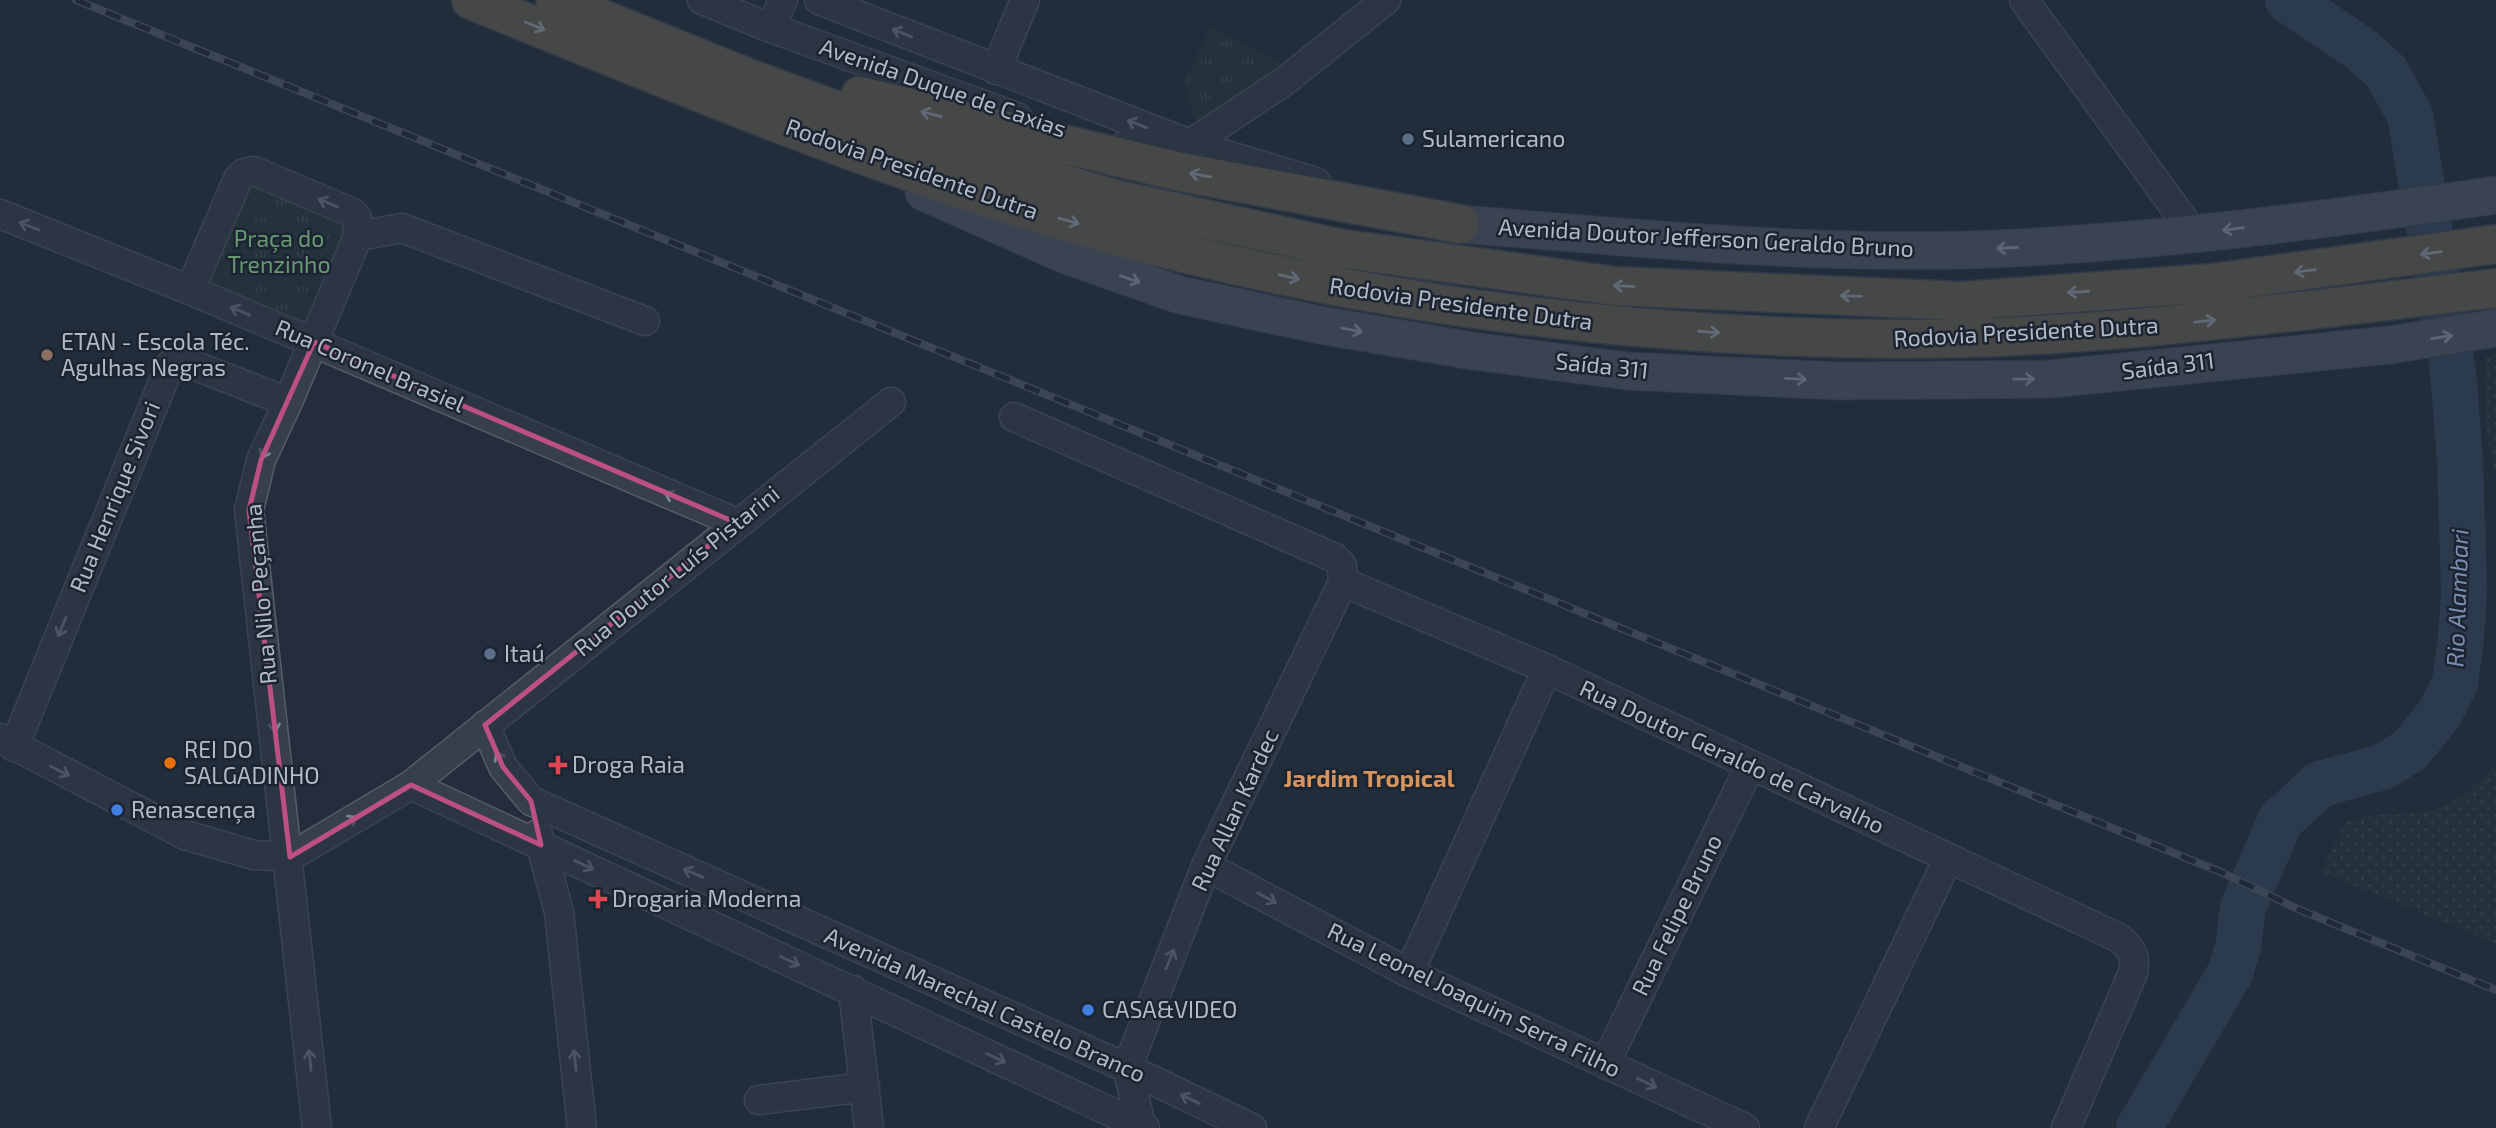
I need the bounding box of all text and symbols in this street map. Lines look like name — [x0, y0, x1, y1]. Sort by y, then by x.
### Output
one-way arrow — [523, 20, 545, 33]
one-way arrow — [892, 26, 914, 39]
street label: Avenida Duque de Caxias — [816, 32, 1070, 142]
one-way arrow — [920, 107, 942, 120]
street label: Rodovia Presidente Dutra — [782, 112, 1042, 224]
one-way arrow — [1127, 117, 1149, 129]
place label: Sulamericano — [1422, 124, 1565, 152]
marker: Sulamericano — [1400, 131, 1416, 147]
one-way arrow — [1189, 168, 1212, 181]
one-way arrow — [318, 196, 340, 209]
street label: Avenida Doutor Jefferson Geraldo Bruno — [1498, 212, 1914, 262]
one-way arrow — [1057, 215, 1079, 228]
one-way arrow — [18, 218, 40, 231]
one-way arrow — [2223, 223, 2245, 236]
park label: Praça do Trenzinho — [227, 224, 331, 278]
one-way arrow — [1996, 242, 2018, 255]
one-way arrow — [2420, 247, 2443, 260]
one-way arrow — [2294, 265, 2317, 278]
one-way arrow — [1277, 270, 1300, 284]
street label: Rodovia Presidente Dutra — [1328, 271, 1594, 335]
one-way arrow — [1119, 274, 1141, 286]
one-way arrow — [1613, 279, 1636, 292]
one-way arrow — [2067, 286, 2090, 299]
one-way arrow — [1840, 289, 1863, 302]
one-way arrow — [229, 304, 251, 317]
street label: Rodovia Presidente Dutra — [1893, 310, 2159, 352]
street label: Rua Coronel Brasiel — [271, 313, 469, 418]
one-way arrow — [2193, 314, 2216, 327]
one-way arrow — [1340, 324, 1363, 337]
one-way arrow — [1697, 325, 1720, 338]
place label: ETAN - Escola Téc. Agulhas Negras — [61, 327, 249, 381]
one-way arrow — [2431, 330, 2453, 343]
street label: Saída 311 — [2120, 345, 2216, 385]
street label: Saída 311 — [1554, 346, 1650, 384]
marker: ETAN - Escola Téc. Agulhas Negras — [39, 347, 55, 363]
one-way arrow — [2012, 372, 2035, 386]
one-way arrow — [1785, 373, 1808, 386]
street label: Rua Henrique Sivori — [63, 397, 165, 596]
one-way arrow — [259, 438, 272, 459]
street label: Rua Doutor Luís Pistarini — [568, 479, 785, 662]
one-way arrow — [664, 489, 686, 502]
street label: Rua Nilo Peçanha — [238, 503, 283, 685]
water label: Rio Alambari — [2440, 528, 2473, 668]
one-way arrow — [55, 616, 68, 638]
place label: Itaú — [504, 639, 545, 667]
marker: Itaú — [482, 646, 498, 662]
street label: Rua Doutor Geraldo de Carvalho — [1576, 673, 1889, 839]
one-way arrow — [268, 710, 281, 732]
street label: Rua Allan Kardec — [1184, 724, 1284, 895]
place label: REI DO SALGADINHO — [184, 735, 320, 789]
place label: Droga Raia — [572, 750, 685, 778]
one-way arrow — [494, 751, 507, 772]
marker: REI DO SALGADINHO — [162, 755, 178, 771]
marker: Droga Raia — [550, 757, 566, 773]
district label: Jardim Tropical — [1283, 763, 1455, 792]
one-way arrow — [49, 764, 70, 778]
place label: Renascença — [131, 795, 256, 824]
marker: Renascença — [109, 802, 125, 818]
one-way arrow — [338, 815, 358, 829]
street label: Rua Felipe Bruno — [1625, 829, 1727, 1000]
one-way arrow — [573, 859, 594, 872]
one-way arrow — [683, 866, 704, 879]
place label: Drogaria Moderna — [612, 884, 801, 912]
marker: Drogaria Moderna — [590, 891, 606, 907]
one-way arrow — [1256, 892, 1277, 905]
street label: Rua Leonel Joaquim Serra Filho — [1323, 916, 1625, 1082]
street label: Avenida Marechal Castelo Branco — [821, 921, 1150, 1088]
one-way arrow — [1164, 949, 1177, 971]
one-way arrow — [779, 955, 800, 968]
place label: CASA&VIDEO — [1102, 995, 1237, 1023]
marker: CASA&VIDEO — [1080, 1002, 1096, 1018]
one-way arrow — [303, 1049, 316, 1072]
one-way arrow — [568, 1049, 581, 1072]
one-way arrow — [985, 1051, 1006, 1065]
one-way arrow — [1637, 1078, 1658, 1091]
one-way arrow — [1180, 1092, 1201, 1105]

